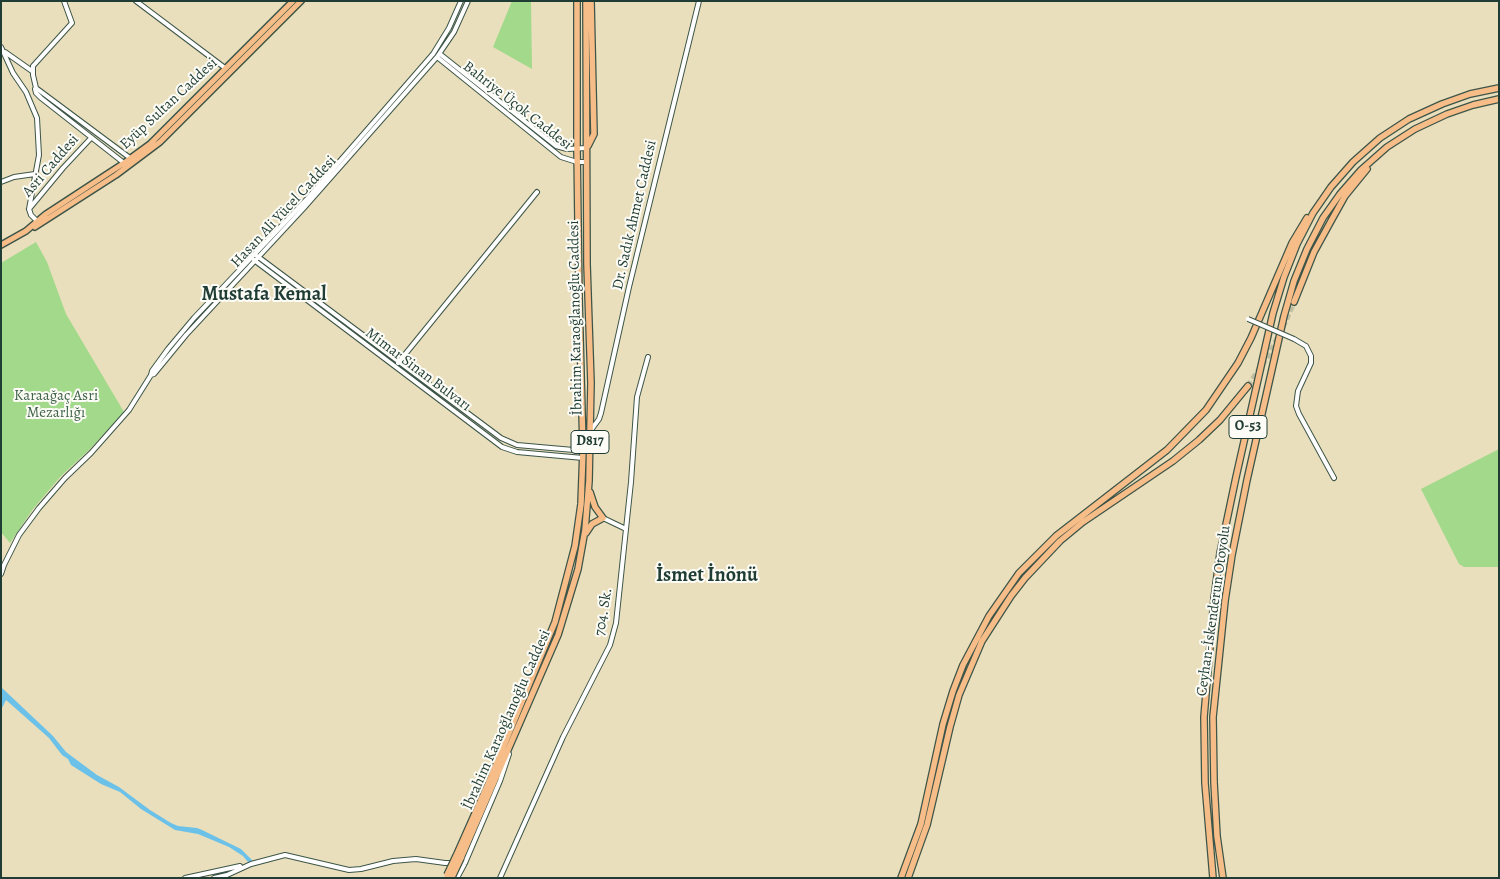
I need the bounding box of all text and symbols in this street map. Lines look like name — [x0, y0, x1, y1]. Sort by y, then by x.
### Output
street label: Eyüp Sultan Caddesi — [117, 54, 221, 154]
street label: Bahriye Üçok Caddesi — [459, 58, 575, 154]
street label: Asri Caddesi — [19, 131, 83, 201]
street label: Dr. Sadık Ahmet Caddesi — [609, 138, 661, 292]
street label: Hasan Ali Yücel Caddesi — [228, 152, 340, 272]
street label: İbrahim Karaoğlanoğlu Caddesi — [565, 220, 587, 416]
district label: Mustafa Kemal — [201, 283, 327, 307]
street label: Mimar Sinan Bulvarı — [362, 324, 474, 416]
park label: Karaağaç Asri Mezarlığı — [14, 387, 98, 422]
road number: O-53 — [1229, 416, 1267, 438]
road number: D817 — [571, 431, 609, 454]
street label: Ceyhan-İskenderun Otoyolu — [1193, 524, 1235, 698]
district label: İsmet İnönü — [656, 564, 758, 588]
street label: 704. Sk. — [591, 587, 617, 637]
street label: İbrahim Karaoğlanoğlu Caddesi — [459, 627, 555, 813]

